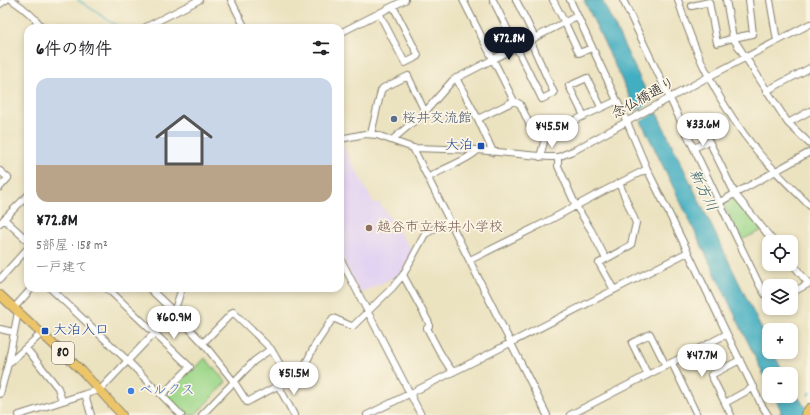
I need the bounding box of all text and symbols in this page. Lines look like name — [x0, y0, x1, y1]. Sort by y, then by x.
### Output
pin: ¥72.8M — [476, 27, 542, 61]
text: ¥72.8M — [493, 30, 525, 49]
icon: filters — [310, 37, 332, 59]
text: 6件の物件 — [36, 39, 112, 63]
street label: 念仏橋通り — [609, 73, 679, 125]
icon: home — [148, 104, 220, 176]
place label: 桜井交流館 — [402, 109, 472, 129]
pin: ¥33.6M — [670, 113, 736, 147]
marker: 桜井交流館 — [389, 114, 399, 124]
pin: ¥45.5M — [519, 115, 585, 149]
text: ¥33.6M — [686, 116, 720, 135]
text: ¥45.5M — [535, 118, 569, 137]
place label: 大泊 — [445, 136, 473, 156]
marker: 大泊 — [476, 141, 486, 151]
water label: 新方川 — [682, 166, 722, 216]
text: ¥72.8M — [36, 210, 78, 234]
place label: 越谷市立桜井小学校 — [377, 218, 503, 238]
marker: 越谷市立桜井小学校 — [364, 223, 374, 233]
map controls — [762, 235, 798, 403]
button: locate — [762, 235, 798, 271]
text: 5部屋 · 158 m² — [36, 237, 108, 256]
text: 一戸建て — [36, 259, 88, 278]
button: layers — [762, 279, 798, 315]
pin: ¥60.9M — [141, 306, 207, 340]
text: ¥60.9M — [156, 309, 192, 328]
place label: 大泊入口 — [53, 321, 109, 341]
button: + — [762, 323, 798, 359]
marker: 大泊入口 — [40, 326, 50, 336]
road number: 80 — [52, 342, 74, 364]
pin: ¥47.7M — [669, 344, 735, 378]
text: ¥47.7M — [686, 347, 718, 366]
pin: ¥51.5M — [261, 362, 327, 396]
text: ¥51.5M — [279, 365, 309, 384]
button: − — [762, 367, 798, 403]
place label: ベルクス — [139, 381, 195, 401]
marker: ベルクス — [126, 386, 136, 396]

